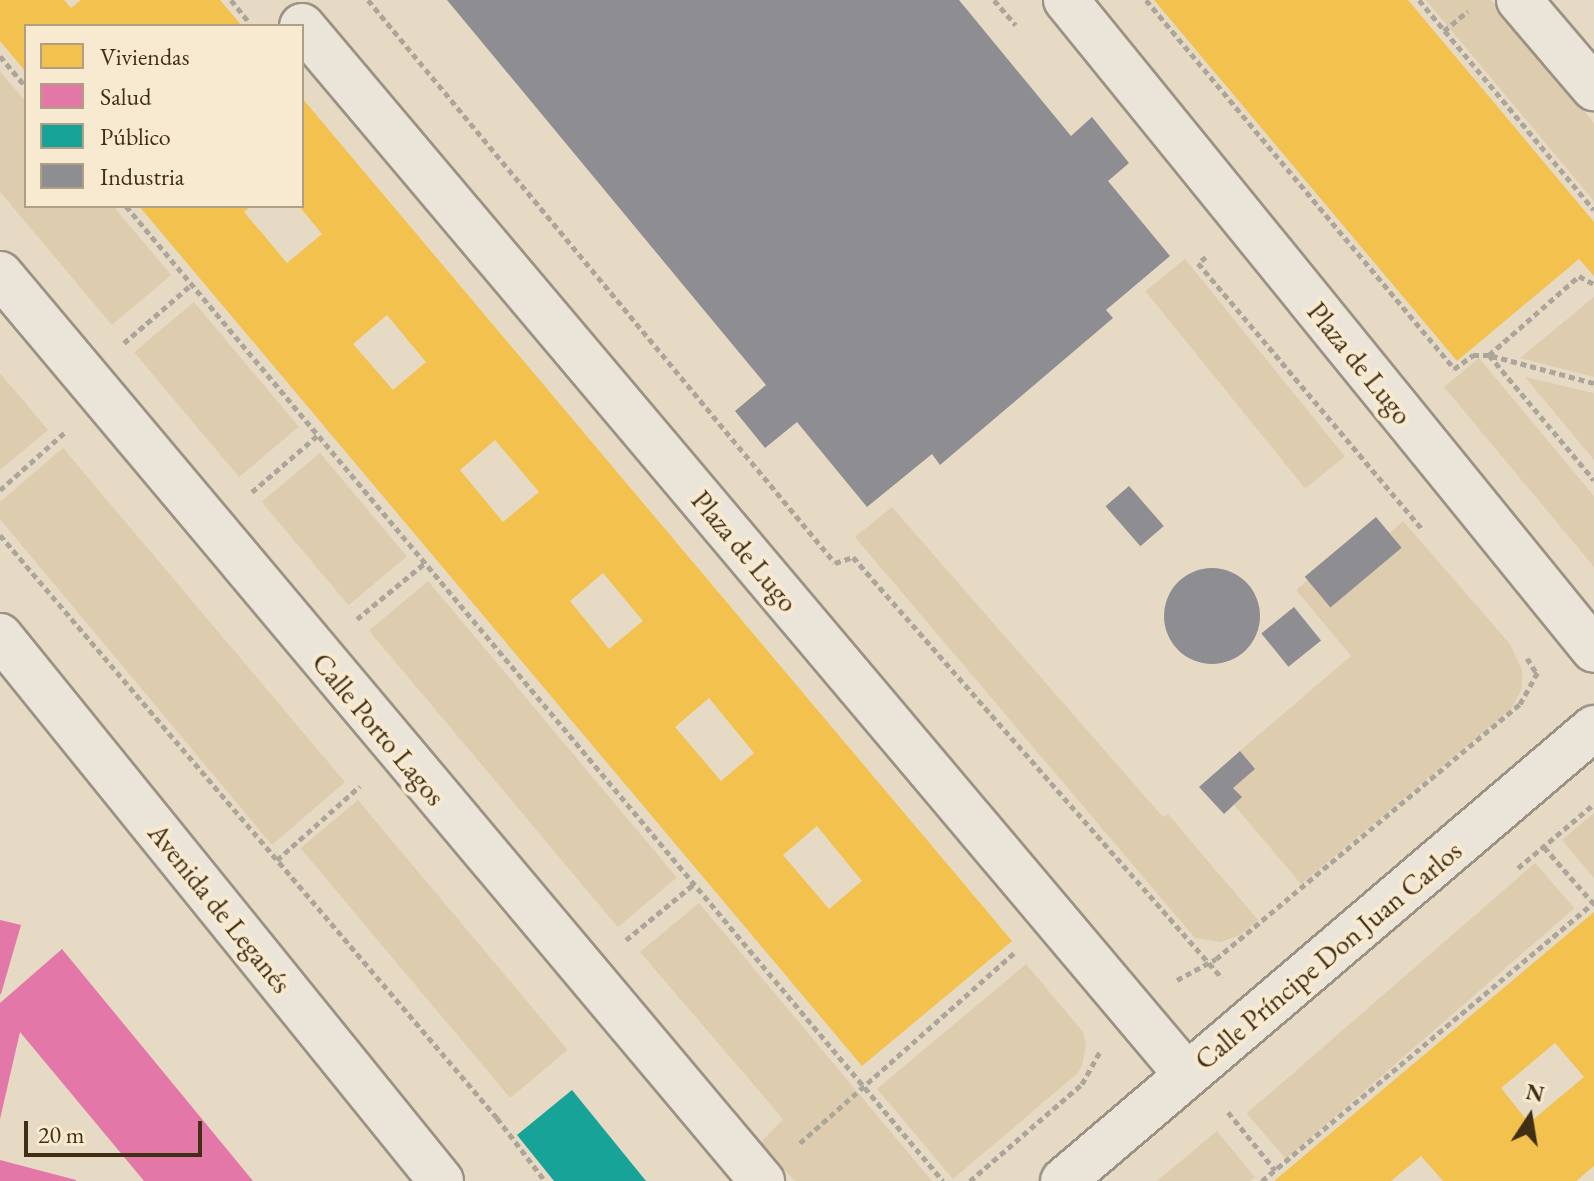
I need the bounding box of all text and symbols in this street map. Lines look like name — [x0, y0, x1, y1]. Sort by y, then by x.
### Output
legend — [24, 24, 304, 208]
text: Viviendas — [100, 41, 189, 72]
text: Salud — [100, 81, 151, 112]
text: Público — [100, 121, 171, 152]
text: Industria — [100, 161, 184, 192]
street label: Plaza de Lugo — [1300, 295, 1420, 431]
street label: Plaza de Lugo — [685, 484, 805, 618]
street label: Calle Porto Lagos — [305, 646, 453, 812]
street label: Avenida de Leganés — [141, 816, 299, 1000]
street label: Calle Príncipe Don Juan Carlos — [1188, 834, 1468, 1076]
north arrow — [1490, 1077, 1570, 1157]
text: N — [1523, 1077, 1547, 1109]
scale bar — [28, 1105, 206, 1155]
text: 20 m — [38, 1119, 85, 1150]

